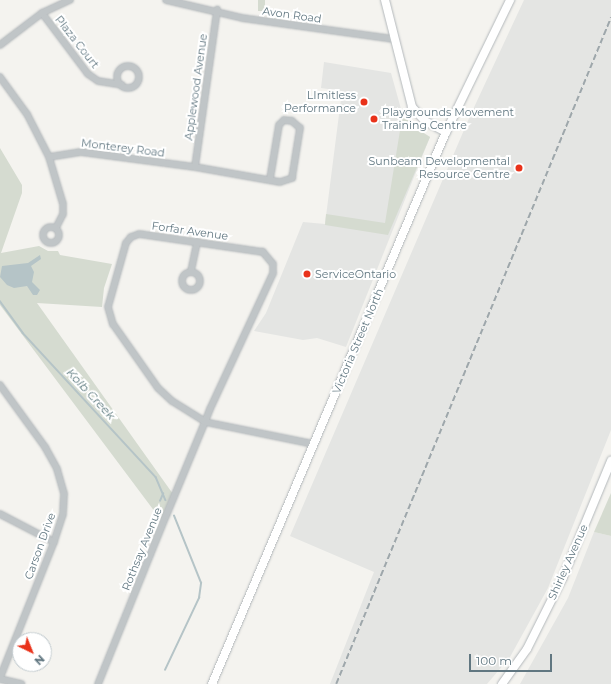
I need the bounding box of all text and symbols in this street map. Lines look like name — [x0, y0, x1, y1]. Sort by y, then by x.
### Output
street label: Avon Road — [262, 4, 322, 26]
street label: Plaza Court — [52, 13, 102, 71]
street label: Applewood Avenue — [182, 33, 210, 141]
place label: LImitless Performance — [284, 89, 356, 115]
marker: LImitless Performance — [359, 97, 369, 107]
place label: Playgrounds Movement Training Centre — [382, 106, 514, 132]
marker: Playgrounds Movement Training Centre — [369, 114, 379, 124]
street label: Monterey Road — [80, 136, 166, 160]
place label: Sunbeam Developmental Resource Centre — [369, 155, 510, 181]
marker: Sunbeam Developmental Resource Centre — [513, 162, 525, 174]
street label: Forfar Avenue — [151, 219, 229, 243]
place label: ServiceOntario — [315, 267, 396, 281]
marker: ServiceOntario — [302, 269, 312, 279]
street label: Victoria Street North — [330, 286, 386, 396]
water label: Kolb Creek — [64, 365, 118, 423]
street label: Rothsay Avenue — [119, 505, 165, 593]
street label: Carson Drive — [22, 511, 58, 581]
street label: Shirley Avenue — [545, 522, 591, 602]
north arrow — [12, 632, 52, 672]
scale bar — [471, 646, 554, 672]
text: N — [31, 652, 48, 668]
text: 100 m — [476, 653, 512, 668]

